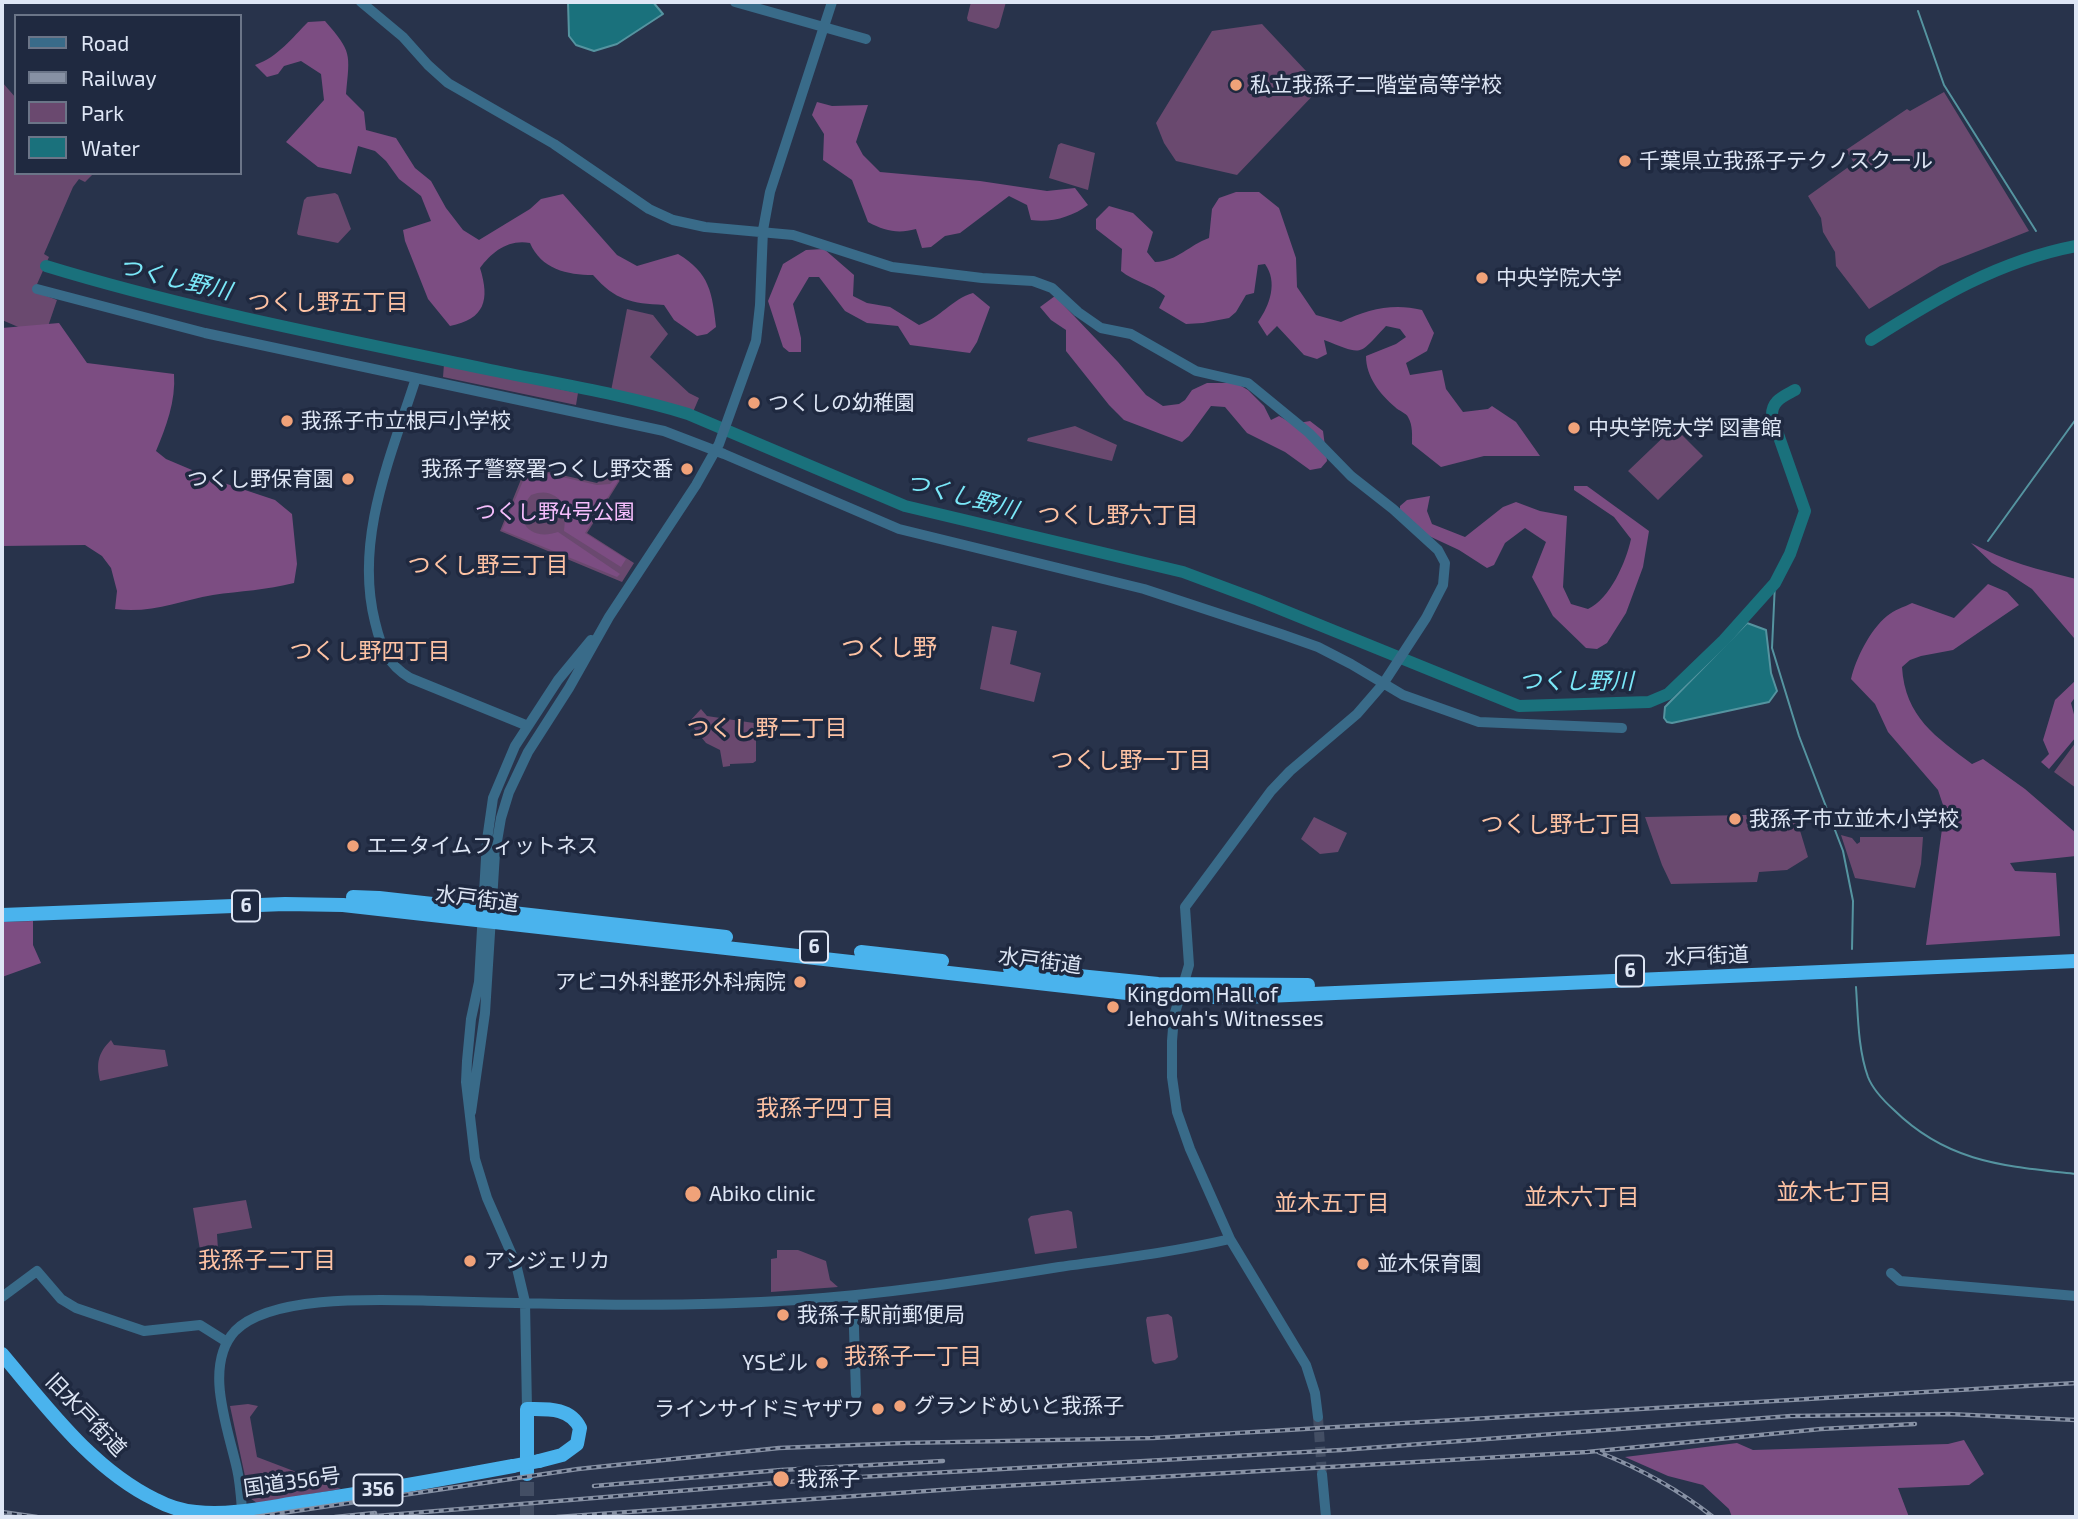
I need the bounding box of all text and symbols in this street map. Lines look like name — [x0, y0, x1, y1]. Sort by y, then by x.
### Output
legend — [14, 14, 242, 175]
text: Road — [81, 30, 129, 55]
text: Railway — [81, 65, 157, 90]
place label: 私立我孫子二階堂高等学校 — [1250, 72, 1502, 98]
marker: 私立我孫子二階堂高等学校 — [1228, 77, 1244, 93]
text: Park — [81, 100, 124, 125]
text: Water — [81, 135, 140, 160]
place label: 千葉県立我孫子テクノスクール — [1639, 148, 1933, 174]
marker: 千葉県立我孫子テクノスクール — [1617, 153, 1633, 169]
water label: つくし野川 — [116, 253, 234, 305]
place label: 中央学院大学 — [1496, 265, 1622, 291]
marker: 中央学院大学 — [1474, 270, 1490, 286]
district label: つくし野五丁目 — [248, 288, 408, 316]
place label: つくしの幼稚園 — [768, 390, 915, 416]
marker: つくしの幼稚園 — [746, 395, 762, 411]
place label: 我孫子市立根戸小学校 — [301, 408, 511, 434]
marker: 我孫子市立根戸小学校 — [279, 413, 295, 429]
place label: 中央学院大学 図書館 — [1588, 415, 1782, 441]
marker: 中央学院大学 図書館 — [1566, 420, 1582, 436]
place label: 我孫子警察署つくし野交番 — [421, 456, 673, 482]
marker: 我孫子警察署つくし野交番 — [679, 461, 695, 477]
place label: つくし野保育園 — [187, 466, 334, 492]
water label: つくし野川 — [903, 468, 1021, 524]
marker: つくし野保育園 — [340, 471, 356, 487]
park label: つくし野4号公園 — [475, 499, 635, 525]
district label: つくし野六丁目 — [1038, 501, 1198, 529]
district label: つくし野三丁目 — [408, 551, 568, 579]
district label: つくし野 — [841, 634, 937, 662]
district label: つくし野四丁目 — [290, 637, 450, 665]
water label: つくし野川 — [1519, 667, 1633, 695]
district label: つくし野二丁目 — [687, 714, 847, 742]
district label: つくし野一丁目 — [1051, 746, 1211, 774]
place label: 我孫子市立並木小学校 — [1749, 806, 1959, 832]
district label: つくし野七丁目 — [1481, 810, 1641, 838]
marker: 我孫子市立並木小学校 — [1727, 811, 1743, 827]
place label: エニタイムフィットネス — [367, 833, 598, 859]
marker: エニタイムフィットネス — [345, 838, 361, 854]
street label: 水戸街道 — [434, 881, 520, 917]
road number: 6 — [232, 890, 260, 922]
road number: 6 — [800, 931, 828, 962]
street label: 水戸街道 — [1665, 942, 1749, 970]
street label: 水戸街道 — [997, 943, 1083, 979]
road number: 6 — [1616, 956, 1644, 987]
place label: アビコ外科整形外科病院 — [555, 969, 786, 995]
marker: アビコ外科整形外科病院 — [792, 974, 808, 990]
place label: Kingdom Hall of Jehovah's Witnesses — [1127, 982, 1324, 1032]
marker: Kingdom Hall of Jehovah's Witnesses — [1105, 999, 1121, 1015]
district label: 我孫子四丁目 — [756, 1094, 894, 1122]
district label: 並木七丁目 — [1777, 1178, 1891, 1206]
place label: Abiko clinic — [709, 1181, 816, 1207]
district label: 並木六丁目 — [1525, 1183, 1639, 1211]
marker: Abiko clinic — [683, 1184, 703, 1204]
district label: 並木五丁目 — [1275, 1189, 1389, 1217]
district label: 我孫子二丁目 — [198, 1246, 336, 1274]
place label: アンジェリカ — [484, 1248, 610, 1274]
place label: 並木保育園 — [1377, 1251, 1482, 1277]
marker: アンジェリカ — [462, 1253, 478, 1269]
marker: 並木保育園 — [1355, 1256, 1371, 1272]
place label: 我孫子駅前郵便局 — [797, 1302, 965, 1328]
marker: 我孫子駅前郵便局 — [775, 1307, 791, 1323]
district label: 我孫子一丁目 — [844, 1342, 982, 1370]
place label: YSビル — [742, 1350, 808, 1376]
marker: YSビル — [814, 1355, 830, 1371]
street label: 旧水戸街道 — [40, 1368, 132, 1462]
place label: グランドめいと我孫子 — [914, 1393, 1124, 1419]
place label: ラインサイドミヤザワ — [654, 1396, 864, 1422]
marker: グランドめいと我孫子 — [892, 1398, 908, 1414]
marker: ラインサイドミヤザワ — [870, 1401, 886, 1417]
street label: 国道356号 — [242, 1463, 342, 1501]
place label: 我孫子 — [797, 1466, 860, 1492]
marker: 我孫子 — [771, 1469, 791, 1489]
road number: 356 — [354, 1474, 402, 1506]

